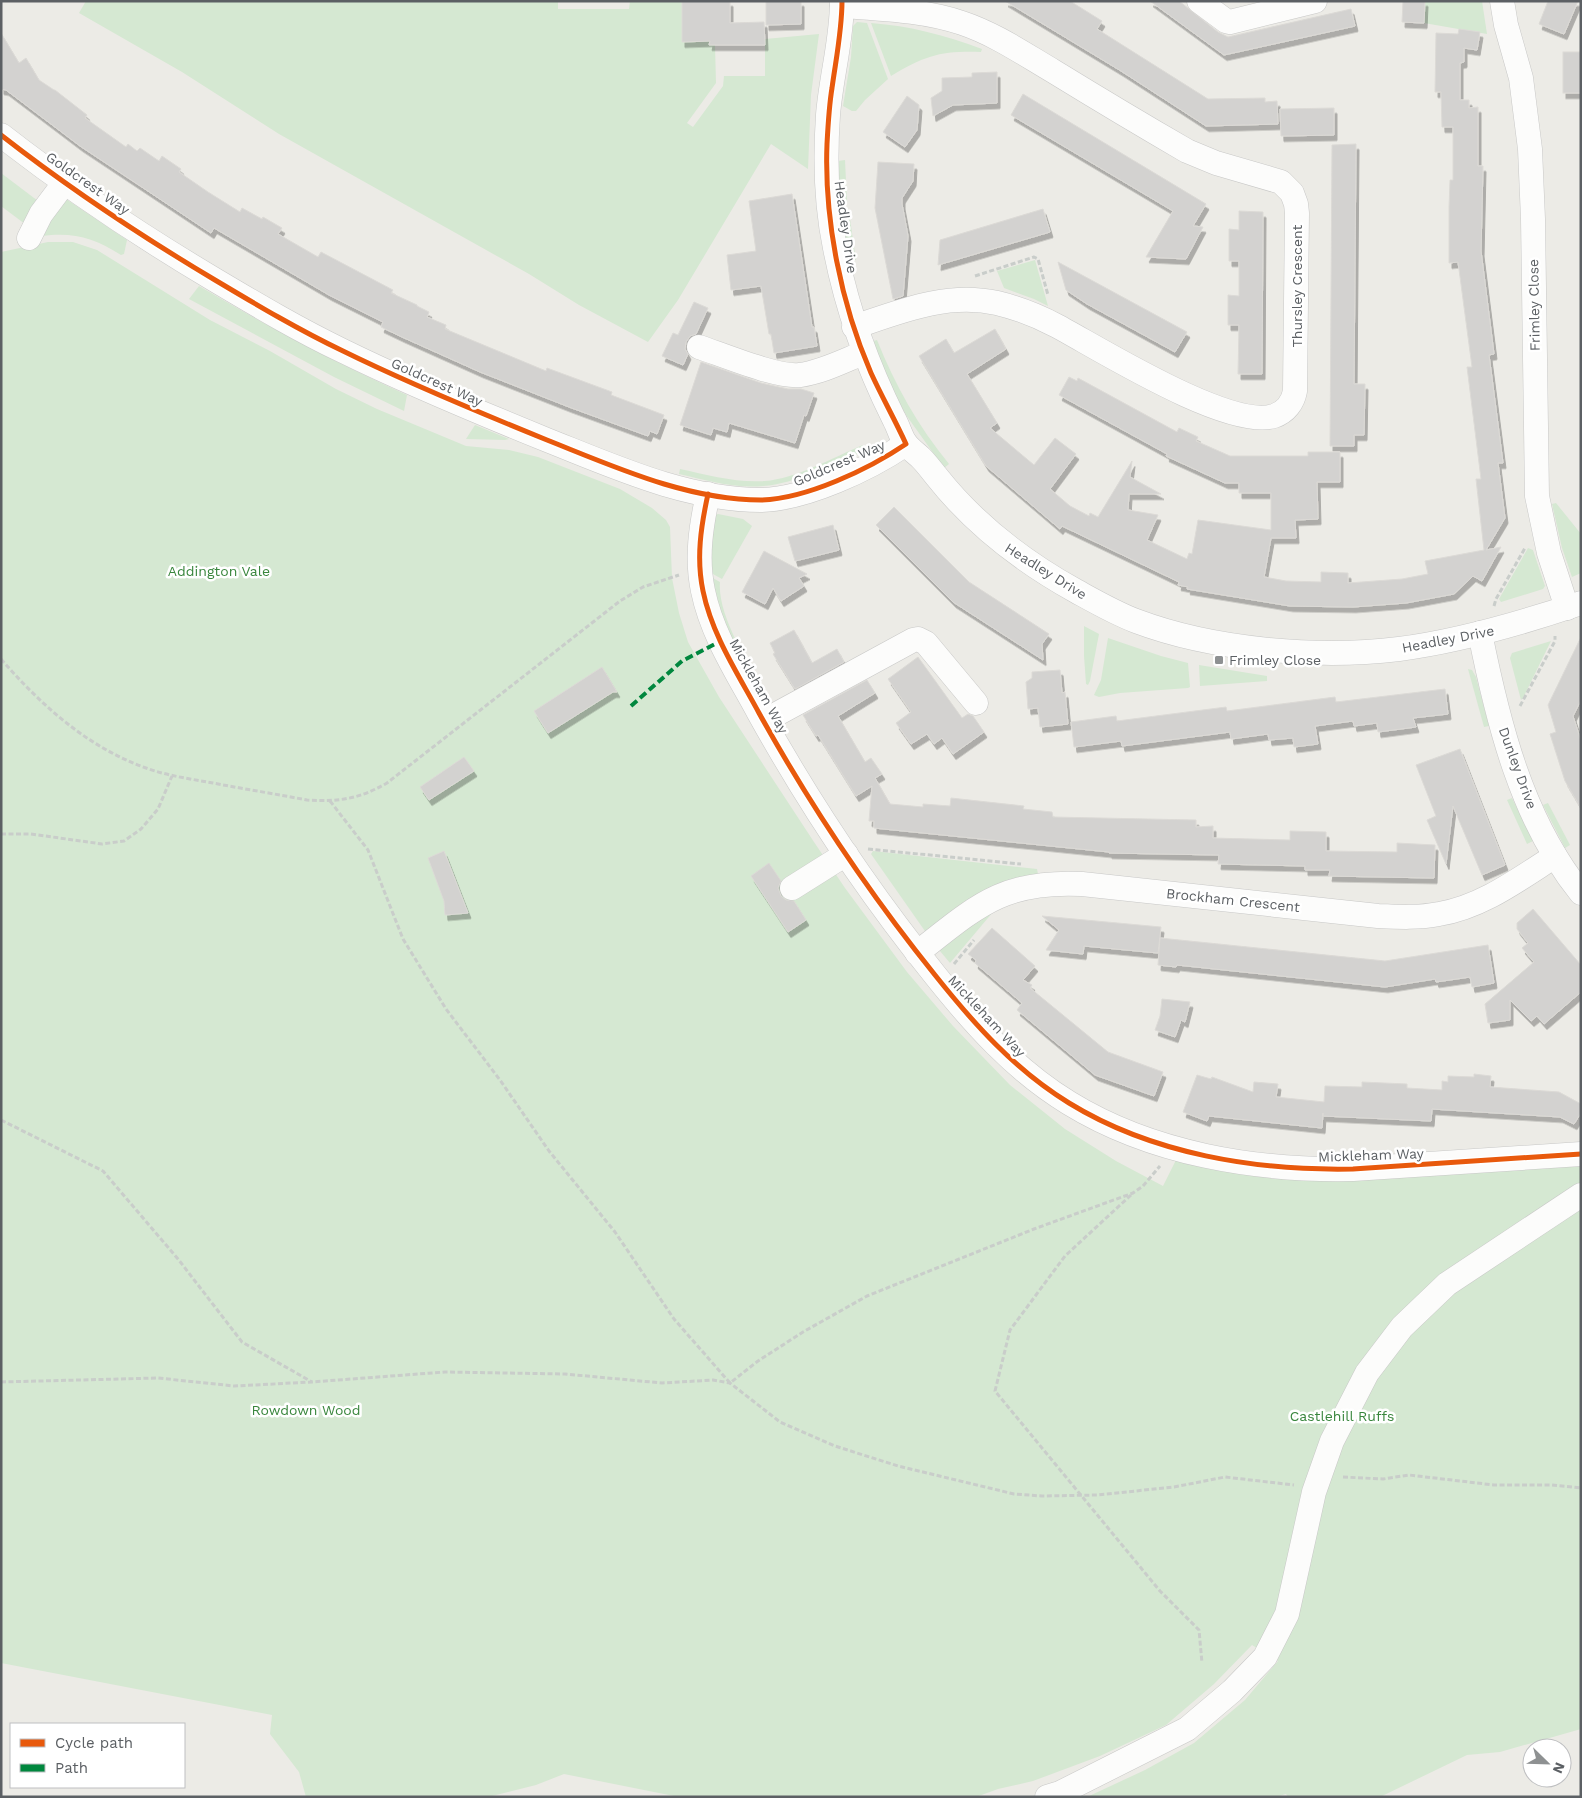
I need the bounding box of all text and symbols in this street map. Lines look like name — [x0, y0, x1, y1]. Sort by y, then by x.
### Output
street label: Goldcrest Way — [43, 148, 133, 218]
street label: Headley Drive — [832, 180, 860, 274]
street label: Thursley Crescent — [1289, 224, 1305, 347]
street label: Frimley Close — [1525, 259, 1543, 351]
street label: Goldcrest Way — [389, 355, 486, 410]
street label: Goldcrest Way — [791, 436, 888, 490]
street label: Headley Drive — [1002, 539, 1090, 603]
park label: Addington Vale — [168, 563, 270, 579]
street label: Headley Drive — [1401, 622, 1495, 656]
street label: Mickleham Way — [726, 636, 792, 737]
place label: Frimley Close — [1229, 652, 1321, 668]
marker: Frimley Close — [1213, 654, 1225, 666]
street label: Dunley Drive — [1496, 725, 1540, 811]
street label: Brockham Crescent — [1165, 885, 1301, 915]
street label: Mickleham Way — [945, 972, 1029, 1061]
street label: Mickleham Way — [1318, 1145, 1425, 1165]
park label: Rowdown Wood — [251, 1402, 361, 1418]
park label: Castlehill Ruffs — [1290, 1408, 1394, 1424]
legend — [10, 1723, 185, 1788]
text: Cycle path — [55, 1734, 133, 1752]
north arrow — [1522, 1738, 1572, 1788]
text: Path — [55, 1759, 88, 1777]
text: N — [1550, 1760, 1568, 1776]

